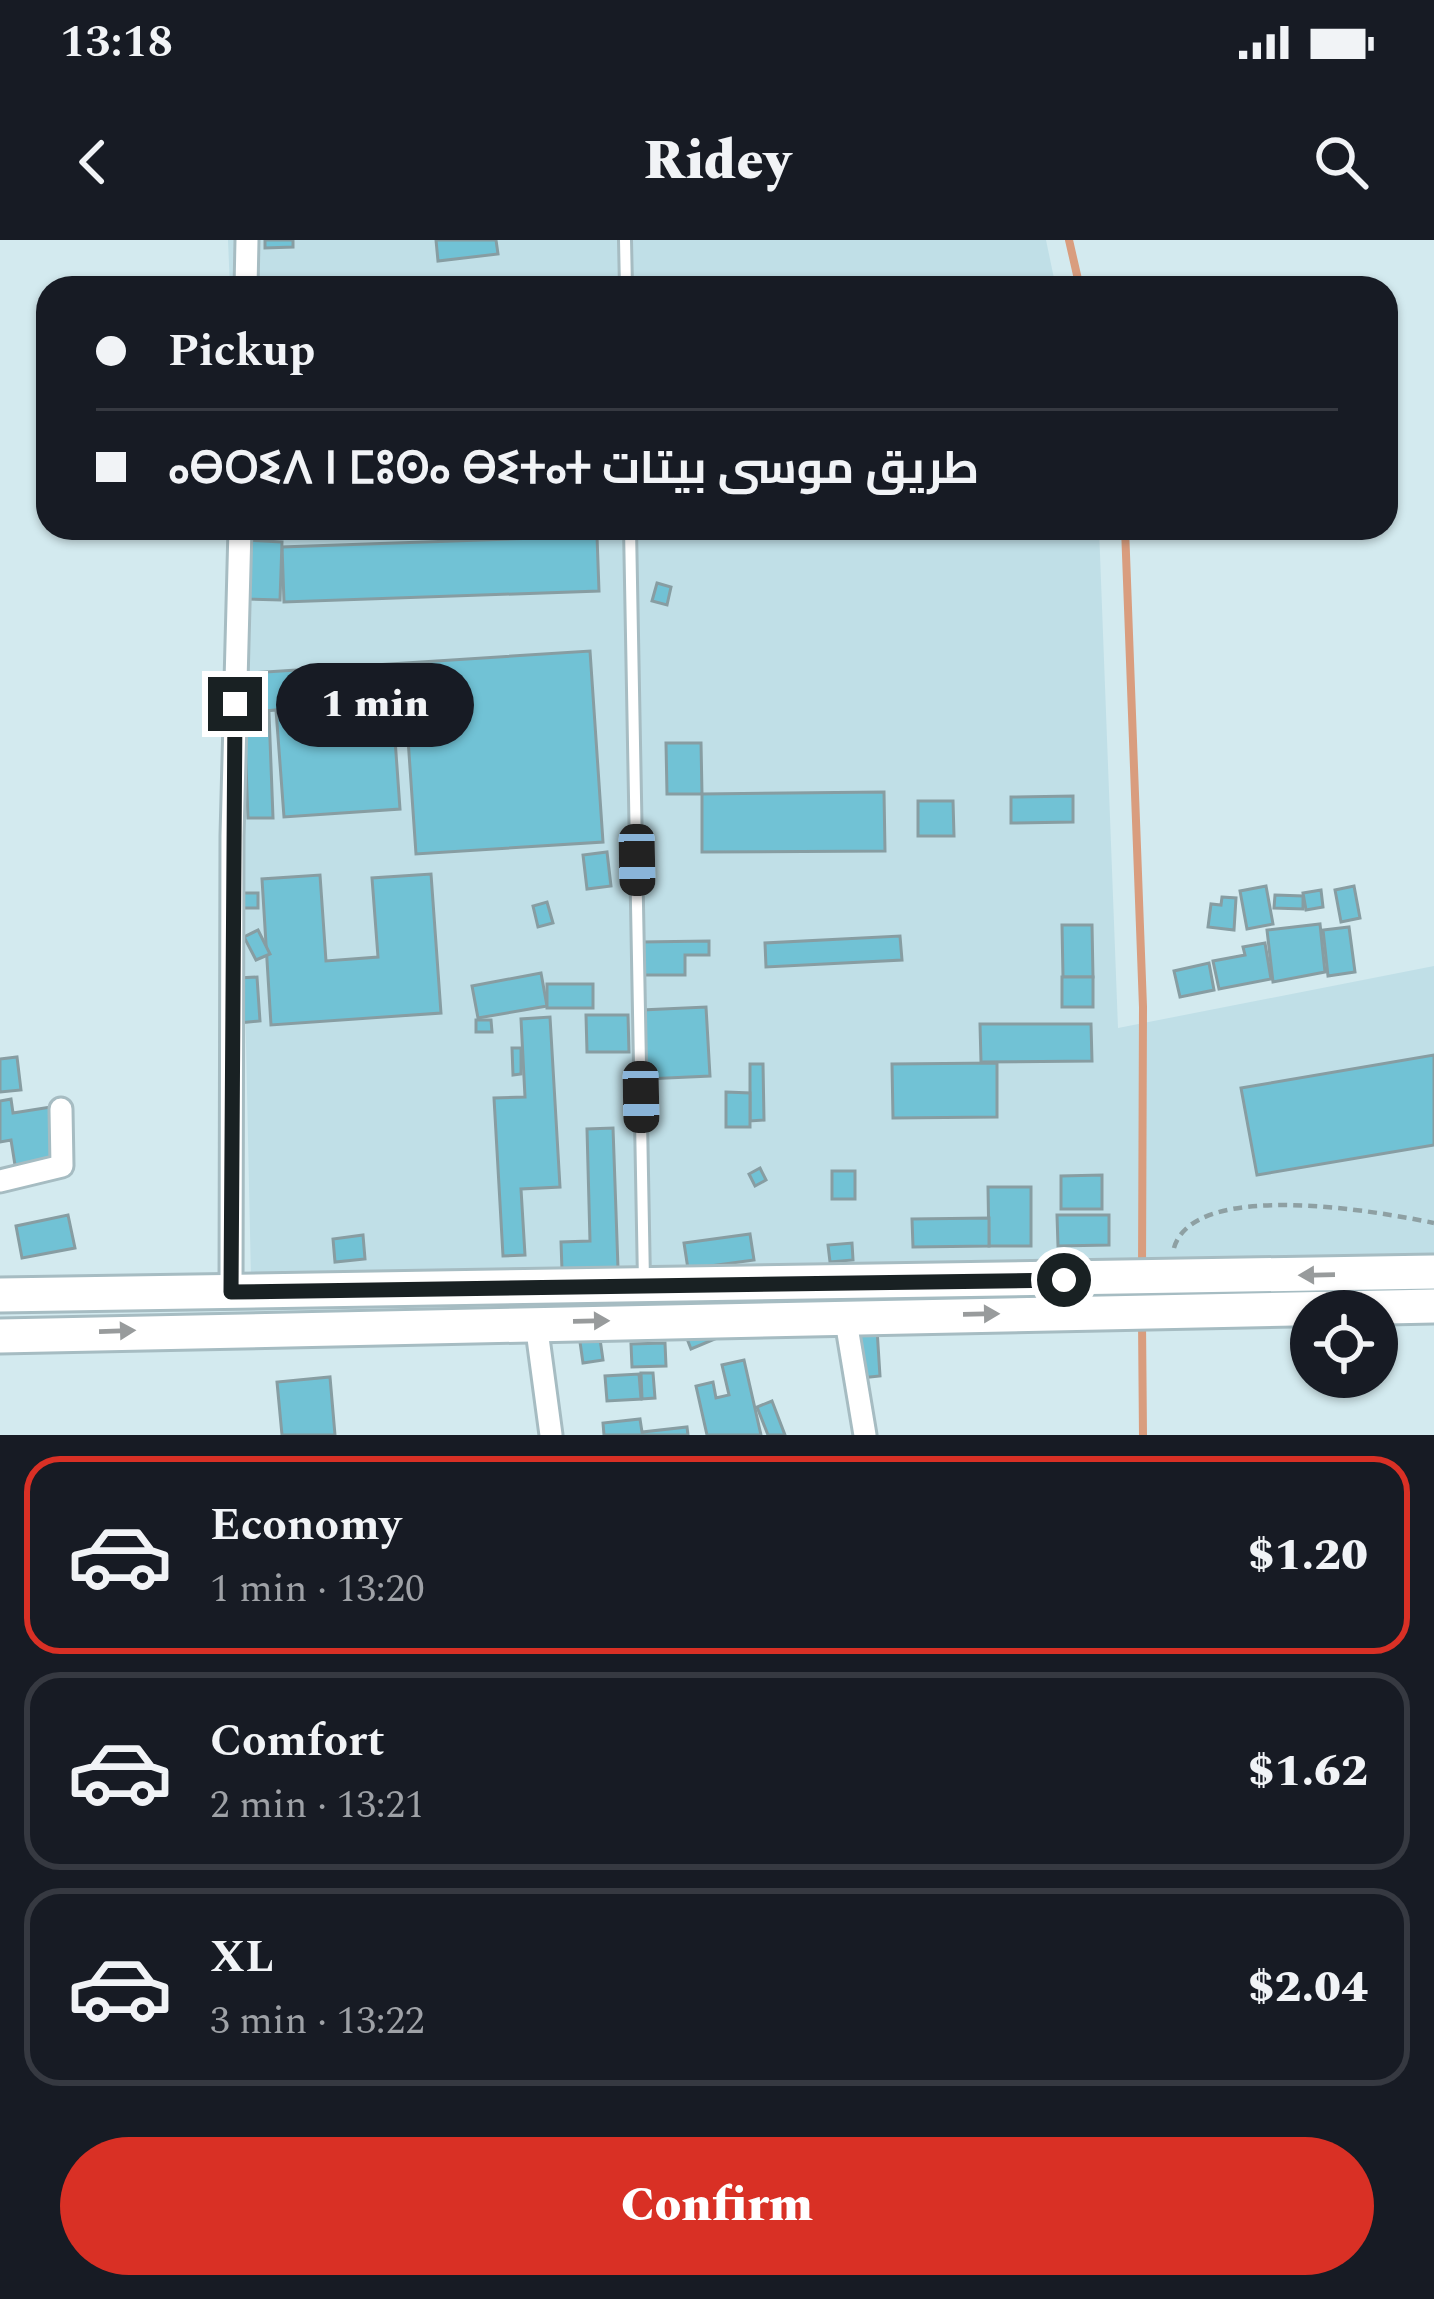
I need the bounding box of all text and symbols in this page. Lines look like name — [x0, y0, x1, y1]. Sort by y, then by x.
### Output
text: 13:18 — [60, 8, 173, 77]
text: Ridey — [644, 121, 790, 203]
icon: back — [60, 129, 126, 195]
icon: search — [1308, 129, 1374, 195]
text: Pickup — [168, 317, 315, 386]
text: ⴰⴱⵔⵉⴷ ⵏ ⵎⵓⵙⴰ ⴱⵉⵜⴰⵜ طريق موسى بيتات — [168, 435, 979, 504]
callout: 1 min — [277, 662, 475, 746]
text: 1 min — [321, 675, 429, 734]
route end — [208, 677, 262, 731]
car — [618, 824, 656, 896]
car — [622, 1061, 660, 1133]
route start — [1037, 1253, 1091, 1307]
one-way arrow — [1297, 1265, 1335, 1284]
map controls — [1290, 1290, 1398, 1398]
button: locate — [1290, 1290, 1398, 1398]
one-way arrow — [963, 1304, 1001, 1324]
one-way arrow — [573, 1312, 611, 1331]
one-way arrow — [99, 1321, 137, 1340]
text: Economy — [210, 1491, 401, 1560]
icon: car — [66, 1501, 174, 1609]
text: $1.20 — [1247, 1521, 1368, 1590]
text: 1 min · 13:20 — [210, 1560, 425, 1619]
text: Comfort — [210, 1707, 385, 1776]
icon: car — [66, 1717, 174, 1825]
text: $1.62 — [1247, 1737, 1368, 1806]
text: 2 min · 13:21 — [210, 1776, 425, 1835]
text: XL — [210, 1923, 274, 1992]
icon: car — [66, 1933, 174, 2041]
text: $2.04 — [1247, 1953, 1368, 2022]
text: 3 min · 13:22 — [210, 1992, 425, 2051]
button: Confirm — [60, 2137, 1374, 2275]

